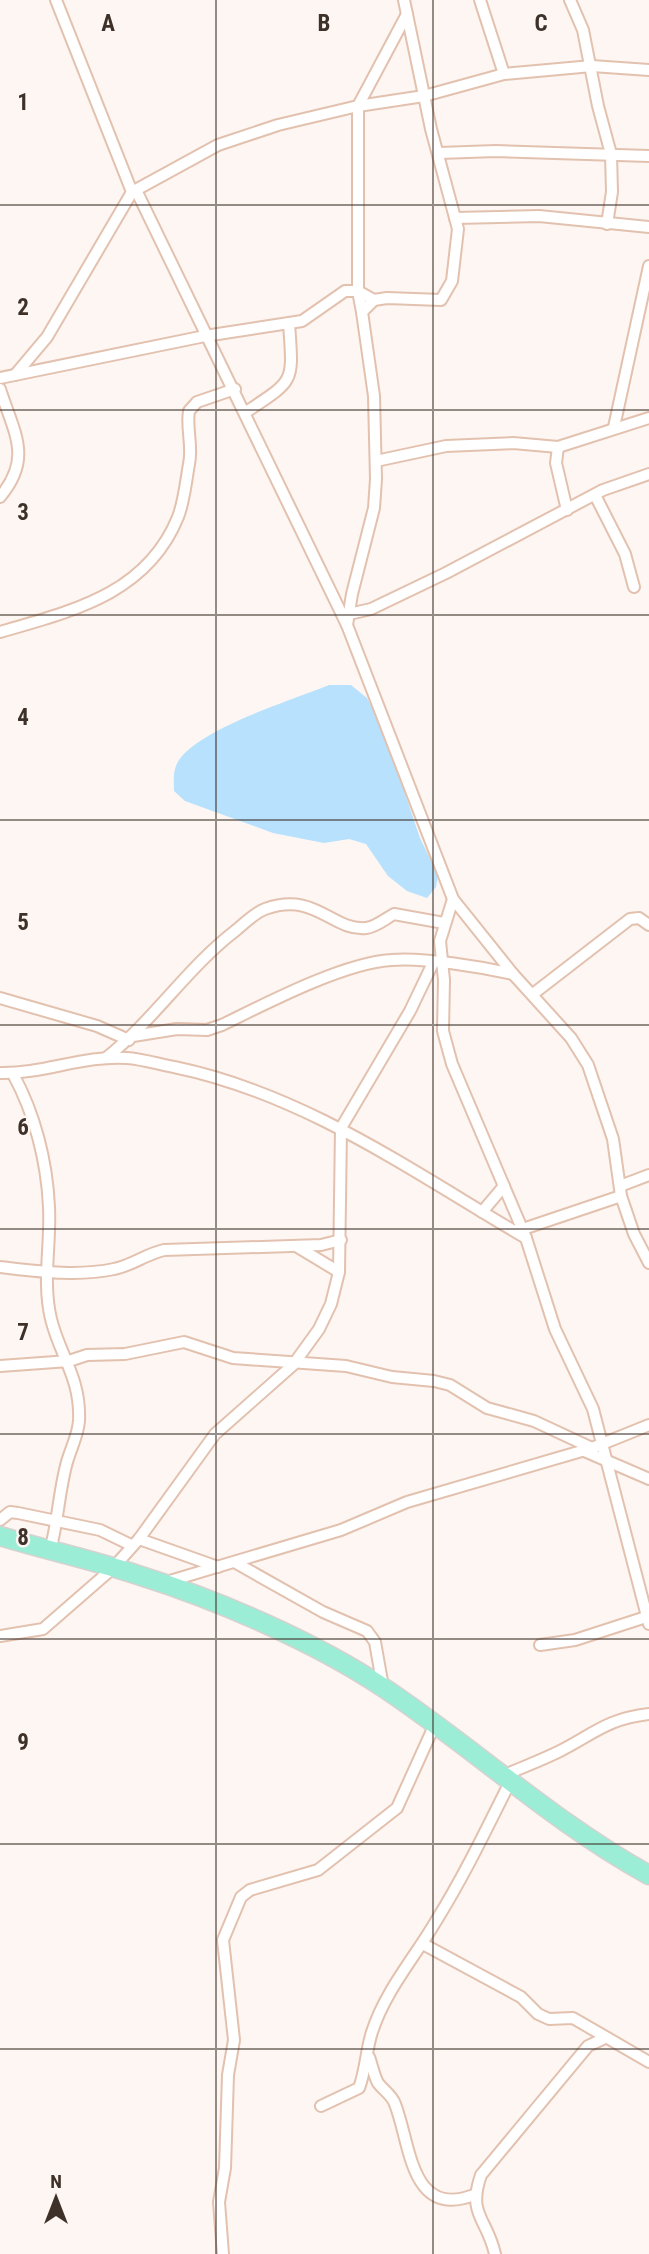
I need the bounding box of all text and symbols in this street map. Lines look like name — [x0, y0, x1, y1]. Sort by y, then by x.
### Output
text: A — [101, 10, 115, 37]
text: B — [318, 10, 330, 37]
text: C — [534, 10, 548, 37]
text: 1 — [17, 89, 29, 116]
text: 2 — [17, 294, 29, 321]
text: 3 — [17, 499, 29, 526]
text: 4 — [17, 704, 29, 731]
text: 5 — [17, 909, 29, 936]
text: 6 — [17, 1114, 29, 1141]
text: 7 — [17, 1319, 29, 1346]
text: 8 — [17, 1524, 29, 1551]
text: 9 — [17, 1729, 29, 1756]
north arrow — [21, 2163, 91, 2233]
text: N — [50, 2170, 62, 2193]

